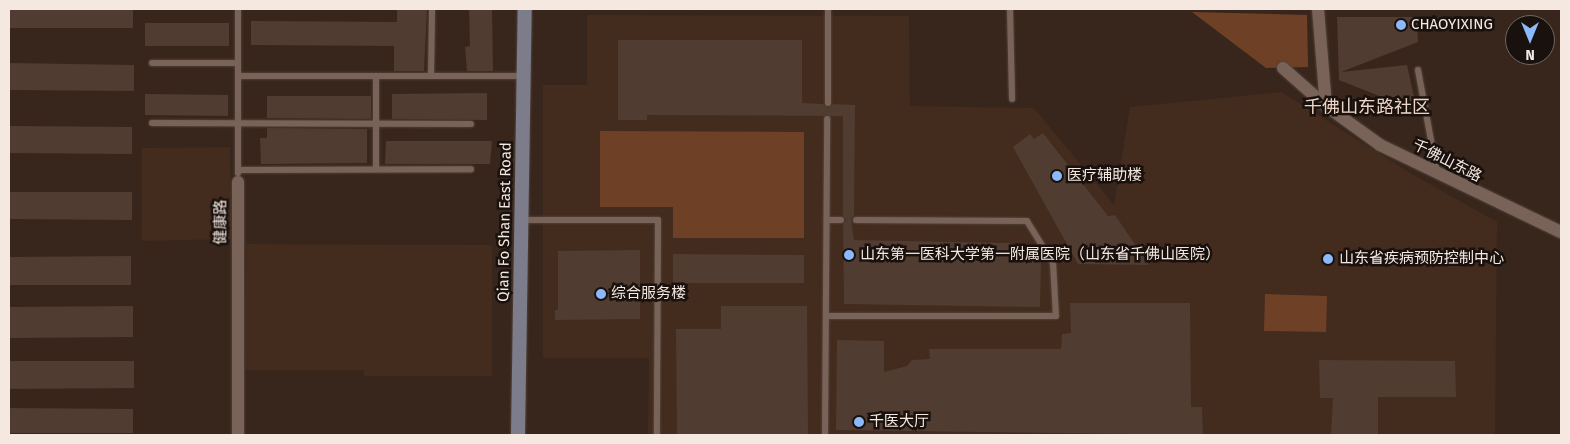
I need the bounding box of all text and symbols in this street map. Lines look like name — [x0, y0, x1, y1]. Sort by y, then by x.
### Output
north arrow — [1505, 15, 1555, 65]
place label: CHAOYIXING — [1411, 16, 1493, 34]
marker: CHAOYIXING — [1395, 19, 1407, 31]
text: N — [1525, 46, 1535, 63]
district label: 千佛山东路社区 — [1304, 96, 1430, 118]
street label: 千佛山东路 — [1410, 136, 1484, 186]
street label: Qian Fo Shan East Road — [495, 142, 515, 302]
place label: 医疗辅助楼 — [1067, 167, 1142, 185]
marker: 医疗辅助楼 — [1051, 170, 1063, 182]
street label: 健康路 — [212, 200, 230, 244]
place label: 山东第一医科大学第一附属医院（山东省千佛山医院） — [860, 246, 1220, 264]
marker: 山东第一医科大学第一附属医院（山东省千佛山医院） — [842, 248, 856, 262]
place label: 山东省疾病预防控制中心 — [1339, 250, 1504, 268]
marker: 山东省疾病预防控制中心 — [1321, 252, 1335, 266]
place label: 综合服务楼 — [611, 285, 686, 303]
marker: 综合服务楼 — [595, 288, 607, 300]
place label: 千医大厅 — [869, 413, 929, 431]
marker: 千医大厅 — [853, 416, 865, 428]

